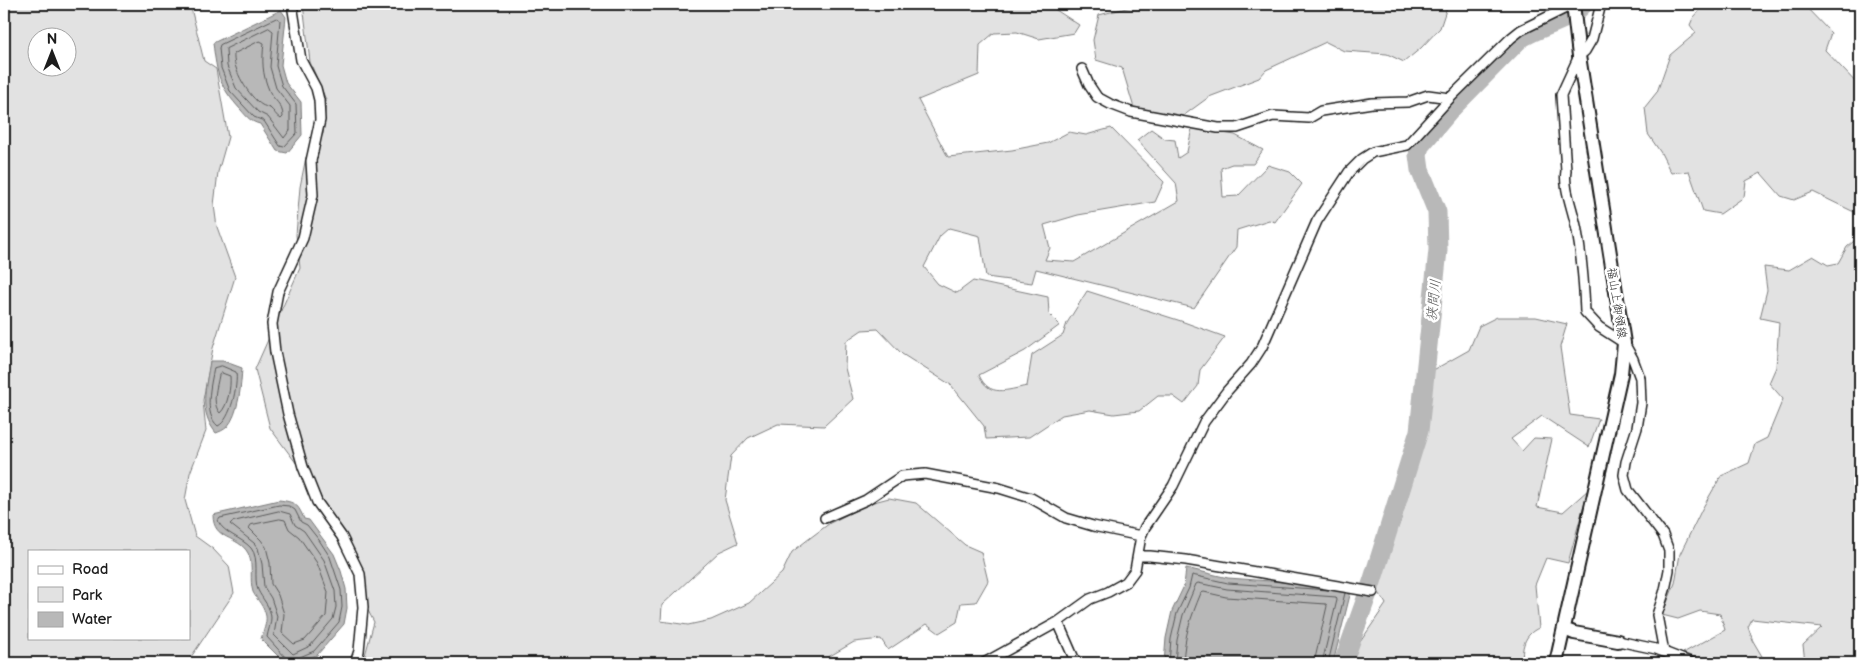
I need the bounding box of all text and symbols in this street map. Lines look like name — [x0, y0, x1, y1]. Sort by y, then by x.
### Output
north arrow — [28, 28, 78, 78]
text: N — [47, 31, 57, 48]
street label: 福山上御領線 — [1603, 266, 1630, 340]
water label: 狭間川 — [1423, 278, 1444, 322]
legend — [28, 550, 190, 640]
text: Road — [72, 560, 108, 579]
text: Park — [72, 586, 103, 605]
text: Water — [72, 610, 112, 629]

